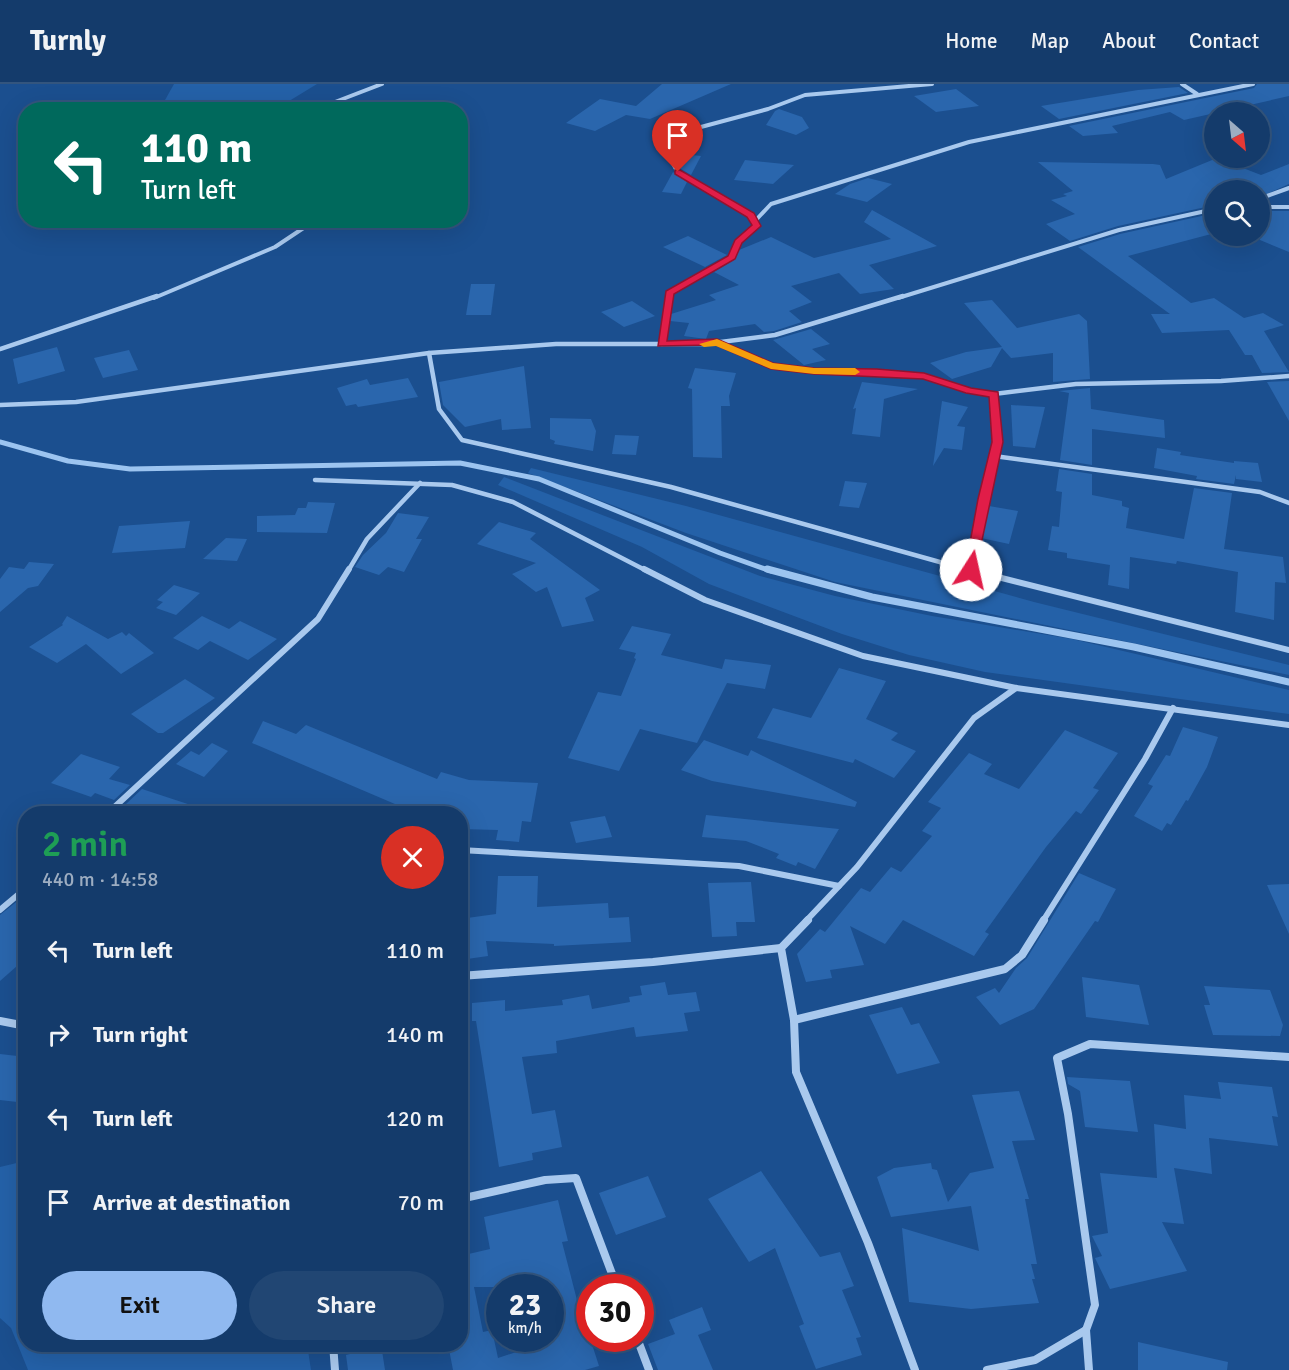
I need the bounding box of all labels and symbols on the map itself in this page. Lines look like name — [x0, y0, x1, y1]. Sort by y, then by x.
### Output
north arrow — [1204, 102, 1270, 168]
pin — [652, 110, 703, 172]
position arrow — [939, 538, 1003, 602]
speed limit sign: 30 — [576, 1274, 654, 1352]

